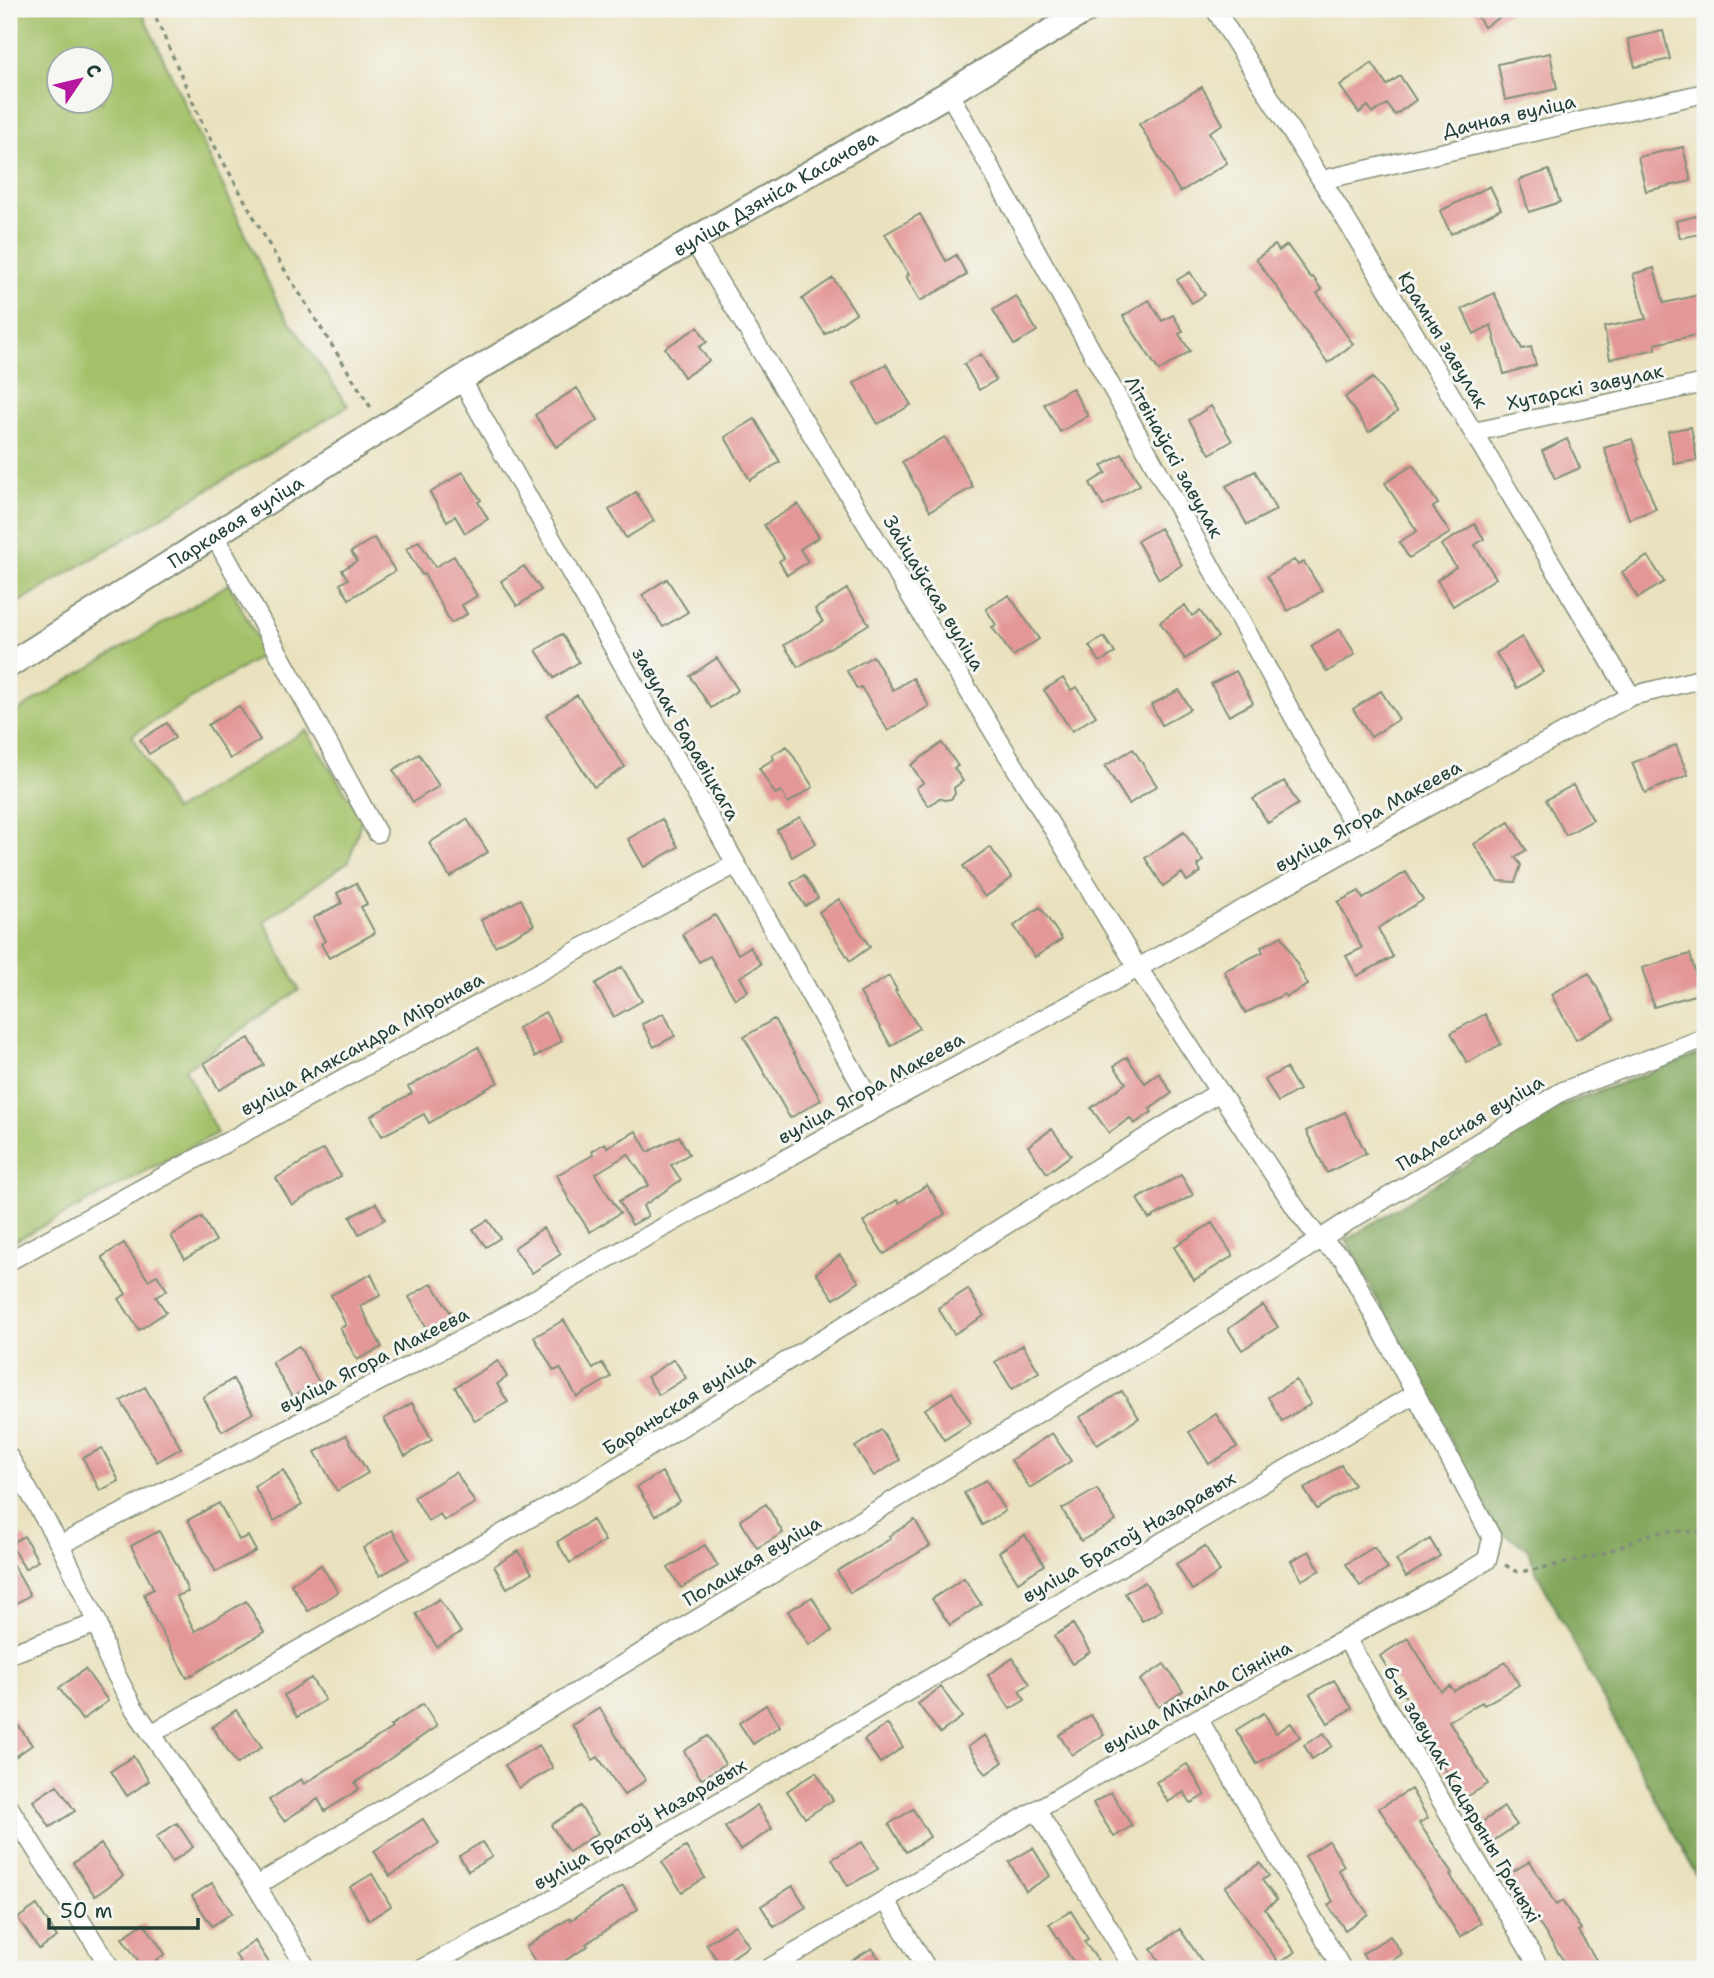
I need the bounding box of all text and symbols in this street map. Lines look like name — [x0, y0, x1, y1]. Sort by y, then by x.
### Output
north arrow — [46, 46, 116, 116]
text: С — [80, 59, 107, 82]
street label: Дачная вуліца — [1440, 89, 1578, 143]
street label: вуліца Дзяніса Касачова — [668, 124, 882, 262]
street label: Крамны завулак — [1392, 267, 1494, 413]
street label: Хутарскі завулак — [1504, 358, 1666, 416]
street label: Літвінаўскі завулак — [1119, 372, 1229, 542]
street label: Паркавая вуліца — [163, 469, 308, 574]
street label: Зайцаўская вуліца — [878, 510, 991, 676]
street label: завулак Баравіцкага — [626, 643, 746, 825]
street label: вуліца Ягора Макеева — [1270, 754, 1466, 878]
street label: вуліца Аляксандра Міронава — [236, 966, 488, 1122]
street label: вуліца Ягора Макеева — [773, 1026, 969, 1150]
street label: Падлесная вуліца — [1392, 1069, 1548, 1177]
street label: вуліца Ягора Макеева — [275, 1301, 473, 1419]
street label: Бараньская вуліца — [598, 1347, 760, 1461]
street label: вуліца Братоў Назаравых — [1018, 1466, 1240, 1608]
street label: Полацкая вуліца — [678, 1510, 826, 1612]
street label: вуліца Міхаіла Сіяніна — [1098, 1635, 1296, 1759]
street label: 6-ы завулак Кацярыны Грачыхі — [1378, 1660, 1546, 1928]
street label: вуліца Братоў Назаравых — [529, 1753, 751, 1895]
scale bar — [49, 1887, 198, 1931]
text: 50 m — [60, 1897, 113, 1925]

